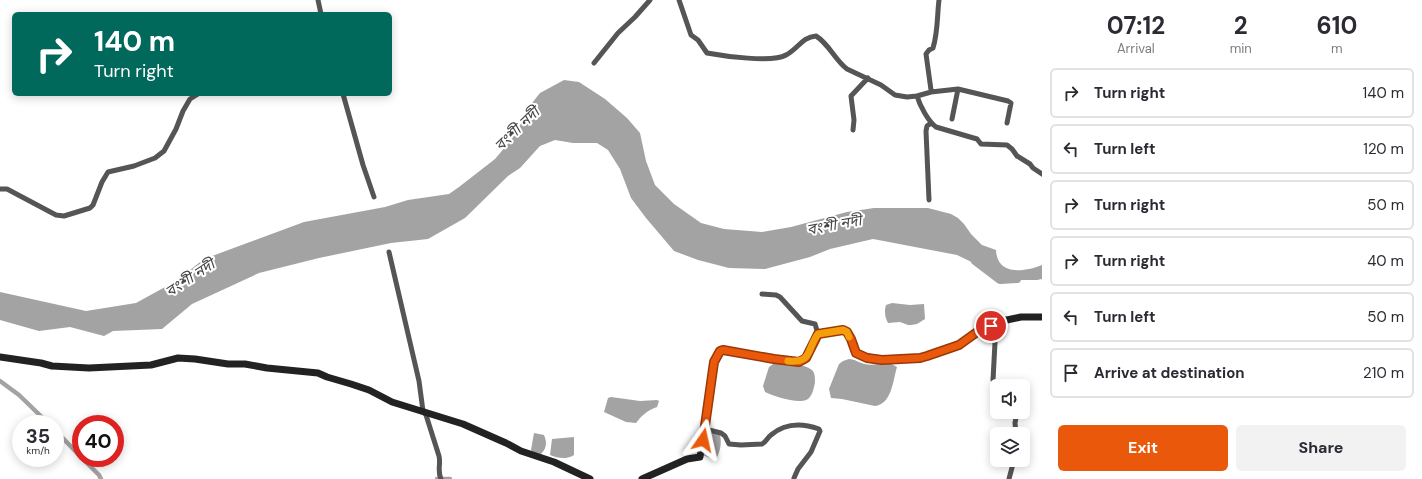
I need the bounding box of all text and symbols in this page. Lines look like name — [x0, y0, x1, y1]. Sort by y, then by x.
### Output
text: 07:12 — [1107, 10, 1165, 41]
text: 2 — [1234, 10, 1248, 41]
text: 610 — [1316, 10, 1357, 41]
text: 140 m — [94, 23, 175, 60]
icon: right — [28, 28, 80, 80]
text: Arrival — [1117, 40, 1155, 57]
text: min — [1230, 40, 1252, 57]
text: m — [1331, 40, 1343, 57]
text: Turn right — [94, 59, 174, 83]
icon: right — [1060, 82, 1082, 104]
text: Turn right — [1094, 83, 1165, 103]
text: 140 m — [1363, 83, 1404, 103]
water label: বংশী নদী — [490, 101, 546, 155]
icon: left — [1060, 138, 1082, 160]
text: Turn left — [1094, 139, 1155, 159]
text: 120 m — [1363, 139, 1404, 159]
icon: right — [1060, 194, 1082, 216]
text: Turn right — [1094, 195, 1165, 215]
text: 50 m — [1367, 195, 1404, 215]
water label: বংশী নদী — [805, 210, 866, 240]
icon: right — [1060, 250, 1082, 272]
text: Turn right — [1094, 251, 1165, 271]
text: 40 m — [1367, 251, 1404, 271]
water label: বংশী নদী — [161, 253, 221, 301]
icon: left — [1060, 306, 1082, 328]
text: Turn left — [1094, 307, 1155, 327]
text: 50 m — [1367, 307, 1404, 327]
pin — [974, 309, 1008, 343]
icon: arrive — [980, 315, 1002, 337]
icon: arrive — [1060, 362, 1082, 384]
text: Arrive at destination — [1094, 363, 1245, 383]
text: 210 m — [1363, 363, 1404, 383]
map controls — [990, 379, 1030, 467]
button: sound — [990, 379, 1030, 419]
speed limit sign: 40 — [72, 415, 124, 467]
position arrow — [682, 419, 724, 461]
text: 35 — [26, 423, 50, 449]
button: Exit — [1058, 425, 1228, 471]
button: Share — [1236, 425, 1406, 471]
button: layers — [990, 427, 1030, 467]
text: km/h — [26, 444, 50, 457]

